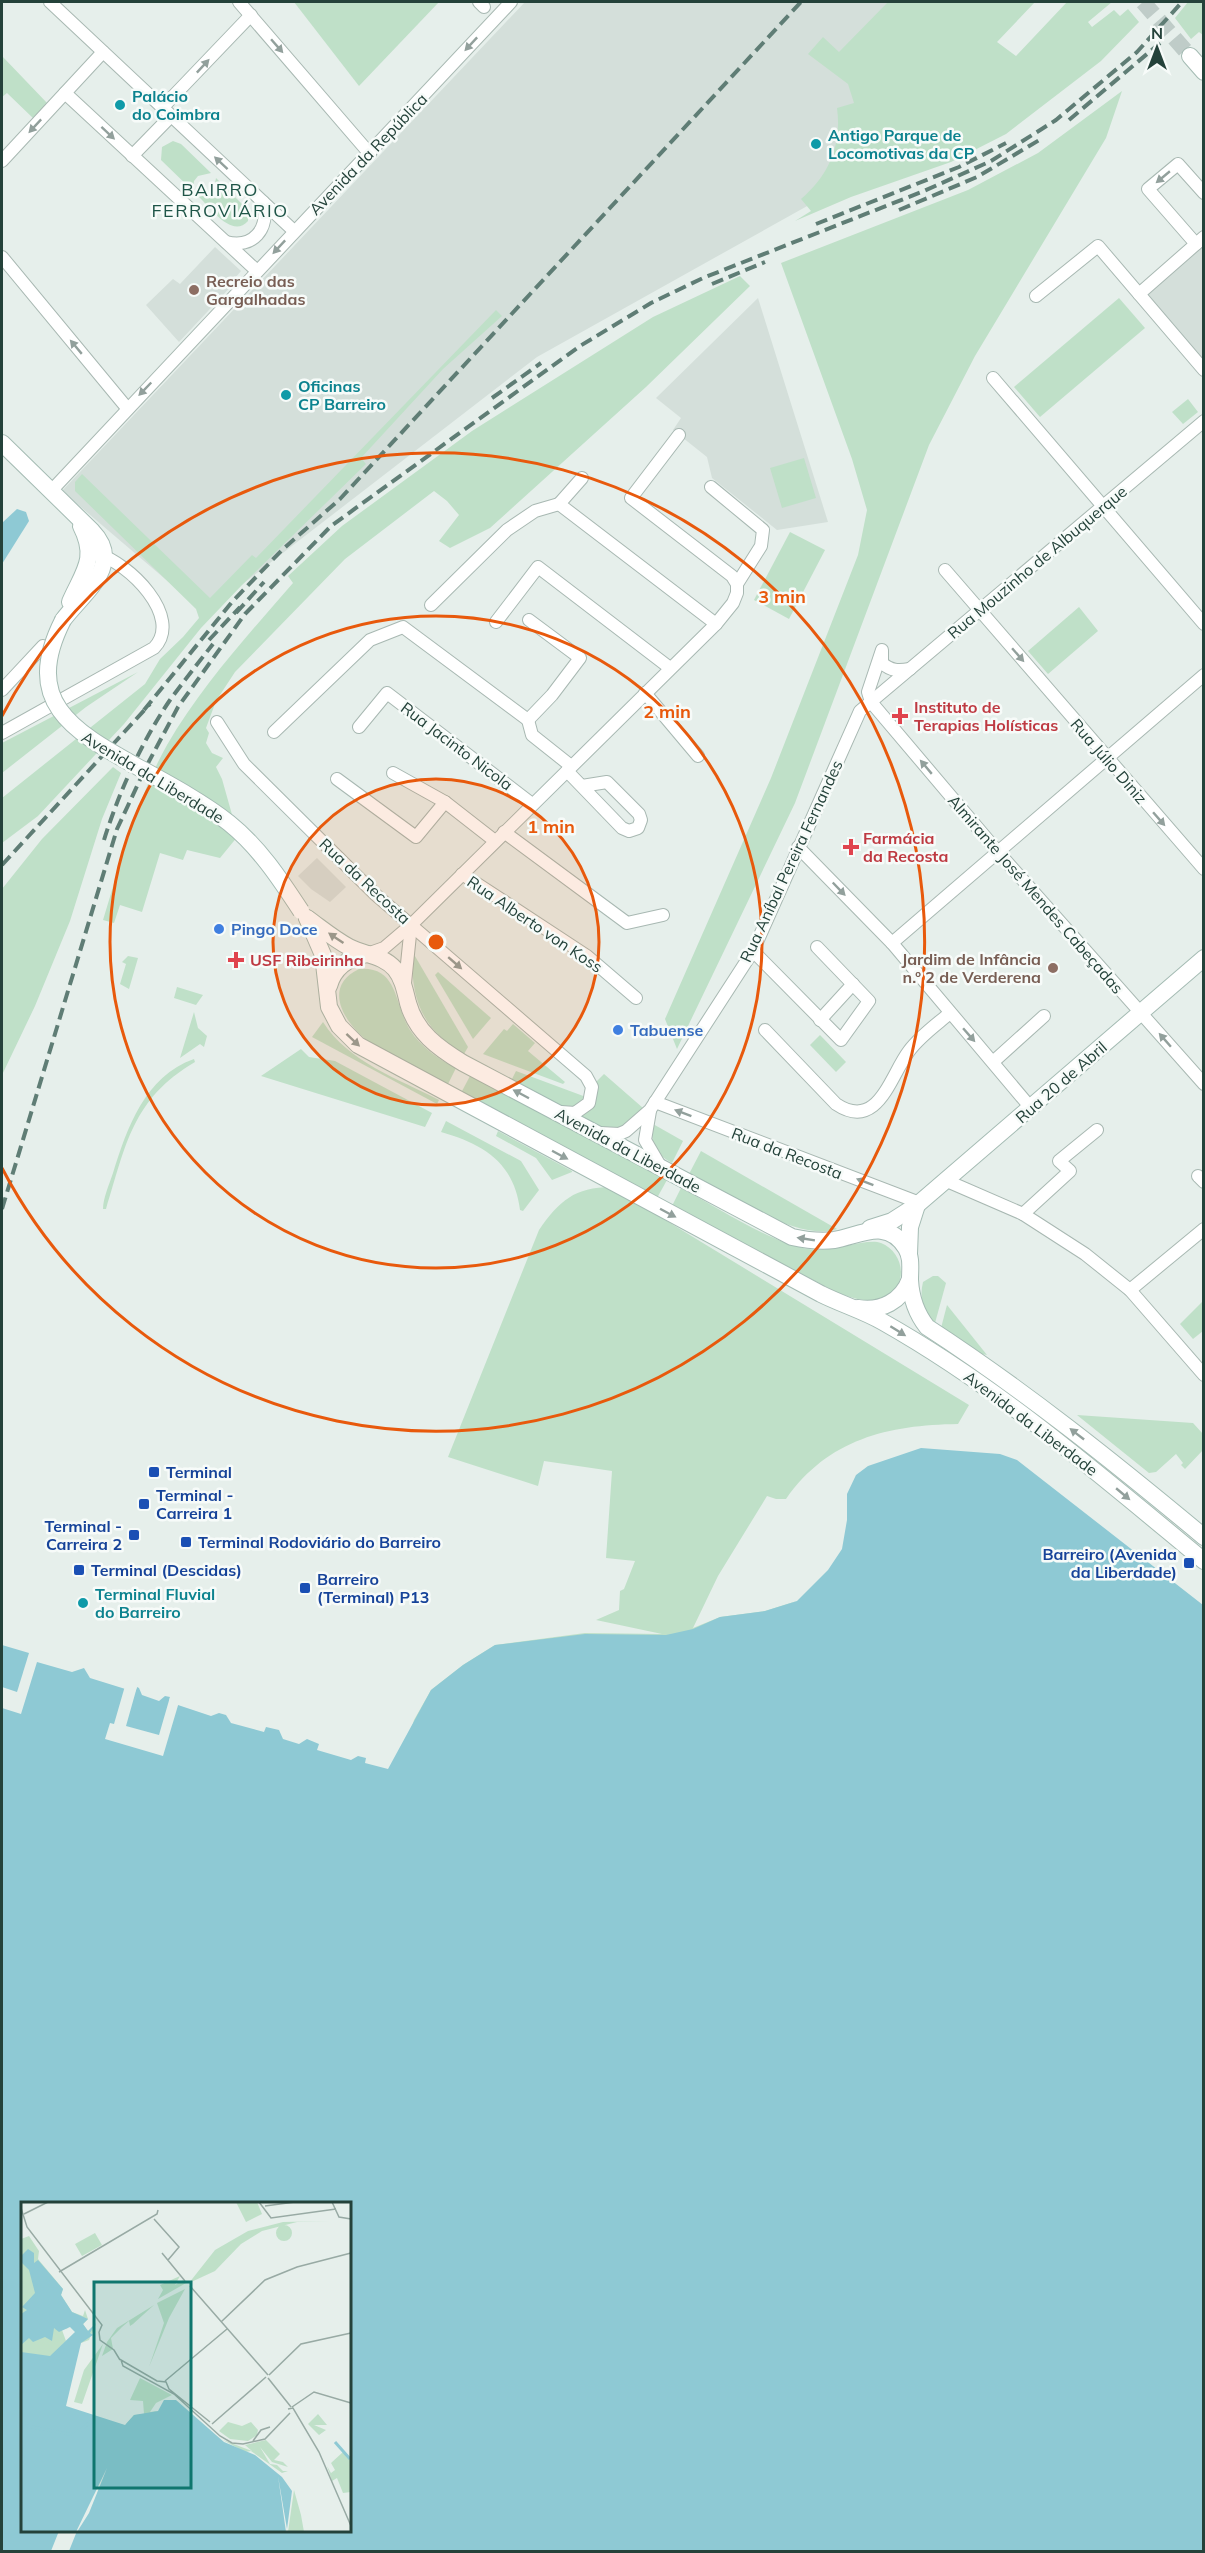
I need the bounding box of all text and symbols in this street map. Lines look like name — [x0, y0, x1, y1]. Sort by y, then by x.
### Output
north arrow — [1127, 18, 1187, 78]
text: N — [1151, 23, 1163, 43]
one-way arrow — [464, 37, 478, 52]
one-way arrow — [270, 38, 283, 53]
one-way arrow — [195, 59, 209, 73]
place label: Palácio do Coimbra — [132, 86, 220, 124]
street label: Avenida da República — [305, 89, 431, 219]
marker: Palácio do Coimbra — [113, 98, 127, 112]
one-way arrow — [28, 119, 42, 133]
place label: Antigo Parque de Locomotivas da CP — [828, 125, 975, 163]
one-way arrow — [100, 126, 115, 139]
marker: Antigo Parque de Locomotivas da CP — [809, 137, 823, 151]
one-way arrow — [213, 156, 228, 170]
one-way arrow — [1156, 170, 1171, 183]
district label: BAIRRO FERROVIÁRIO — [151, 178, 289, 222]
one-way arrow — [273, 240, 287, 254]
place label: Recreio das Gargalhadas — [206, 271, 305, 309]
marker: Recreio das Gargalhadas — [187, 283, 201, 297]
one-way arrow — [70, 340, 83, 355]
place label: Oficinas CP Barreiro — [298, 376, 386, 414]
one-way arrow — [138, 381, 152, 396]
marker: Oficinas CP Barreiro — [279, 388, 293, 402]
street label: Rua Mouzinho de Albuquerque — [943, 481, 1131, 643]
text: 3 min — [758, 585, 806, 608]
one-way arrow — [1011, 647, 1024, 662]
street label: Rua Jacinto Nicola — [397, 697, 517, 795]
place label: Instituto de Terapias Holísticas — [914, 697, 1058, 735]
text: 2 min — [643, 700, 691, 723]
marker: Instituto de Terapias Holísticas — [891, 707, 909, 725]
street label: Rua Júlio Diniz — [1066, 714, 1152, 808]
street label: Avenida da Liberdade — [78, 727, 228, 827]
street label: Rua Aníbal Pereira Fernandes — [735, 757, 847, 965]
one-way arrow — [920, 760, 933, 775]
street label: Almirante José Mendes Cabeçadas — [944, 790, 1128, 998]
one-way arrow — [1152, 811, 1165, 826]
text: 1 min — [527, 815, 575, 838]
place label: Farmácia da Recosta — [863, 828, 948, 866]
street label: Rua da Recosta — [315, 834, 415, 928]
marker: Farmácia da Recosta — [844, 840, 858, 854]
street label: Rua Alberto von Koss — [463, 871, 607, 977]
one-way arrow — [832, 881, 845, 896]
place label: Pingo Doce — [231, 919, 318, 939]
marker: Pingo Doce — [212, 922, 226, 936]
centre of rings — [426, 932, 446, 952]
one-way arrow — [328, 933, 344, 944]
place label: Jardim de Infância n.º 2 de Verderena — [901, 949, 1041, 987]
place label: USF Ribeirinha — [250, 950, 364, 970]
marker: USF Ribeirinha — [227, 951, 245, 969]
one-way arrow — [447, 956, 462, 969]
marker: Jardim de Infância n.º 2 de Verderena — [1046, 961, 1060, 975]
place label: Tabuense — [630, 1020, 703, 1040]
marker: Tabuense — [611, 1023, 625, 1037]
one-way arrow — [962, 1027, 975, 1042]
one-way arrow — [345, 1033, 360, 1046]
one-way arrow — [1159, 1033, 1172, 1048]
street label: Rua 20 de Abril — [1011, 1037, 1111, 1127]
one-way arrow — [512, 1089, 530, 1099]
street label: Avenida da Liberdade — [552, 1103, 704, 1197]
one-way arrow — [674, 1108, 692, 1117]
street label: Rua da Recosta — [729, 1123, 845, 1183]
one-way arrow — [552, 1150, 569, 1160]
one-way arrow — [856, 1177, 874, 1186]
one-way arrow — [660, 1208, 677, 1218]
one-way arrow — [797, 1235, 816, 1244]
one-way arrow — [889, 1325, 906, 1336]
street label: Avenida da Liberdade — [960, 1366, 1102, 1480]
one-way arrow — [1069, 1429, 1084, 1441]
place label: Terminal — [166, 1462, 232, 1482]
marker: Terminal — [147, 1465, 161, 1479]
place label: Terminal - Carreira 1 — [156, 1485, 233, 1523]
one-way arrow — [1115, 1487, 1130, 1500]
marker: Terminal - Carreira 1 — [137, 1497, 151, 1511]
place label: Terminal - Carreira 2 — [45, 1516, 122, 1554]
marker: Terminal - Carreira 2 — [127, 1528, 141, 1542]
place label: Terminal Rodoviário do Barreiro — [198, 1532, 441, 1552]
marker: Terminal Rodoviário do Barreiro — [179, 1535, 193, 1549]
place label: Barreiro (Avenida da Liberdade) — [1042, 1544, 1177, 1582]
marker: Barreiro (Avenida da Liberdade) — [1182, 1556, 1196, 1570]
place label: Terminal (Descidas) — [91, 1560, 242, 1580]
marker: Terminal (Descidas) — [72, 1563, 86, 1577]
place label: Barreiro (Terminal) P13 — [317, 1569, 429, 1607]
marker: Barreiro (Terminal) P13 — [298, 1581, 312, 1595]
place label: Terminal Fluvial do Barreiro — [95, 1584, 215, 1622]
marker: Terminal Fluvial do Barreiro — [76, 1596, 90, 1610]
inset map — [21, 2202, 351, 2532]

